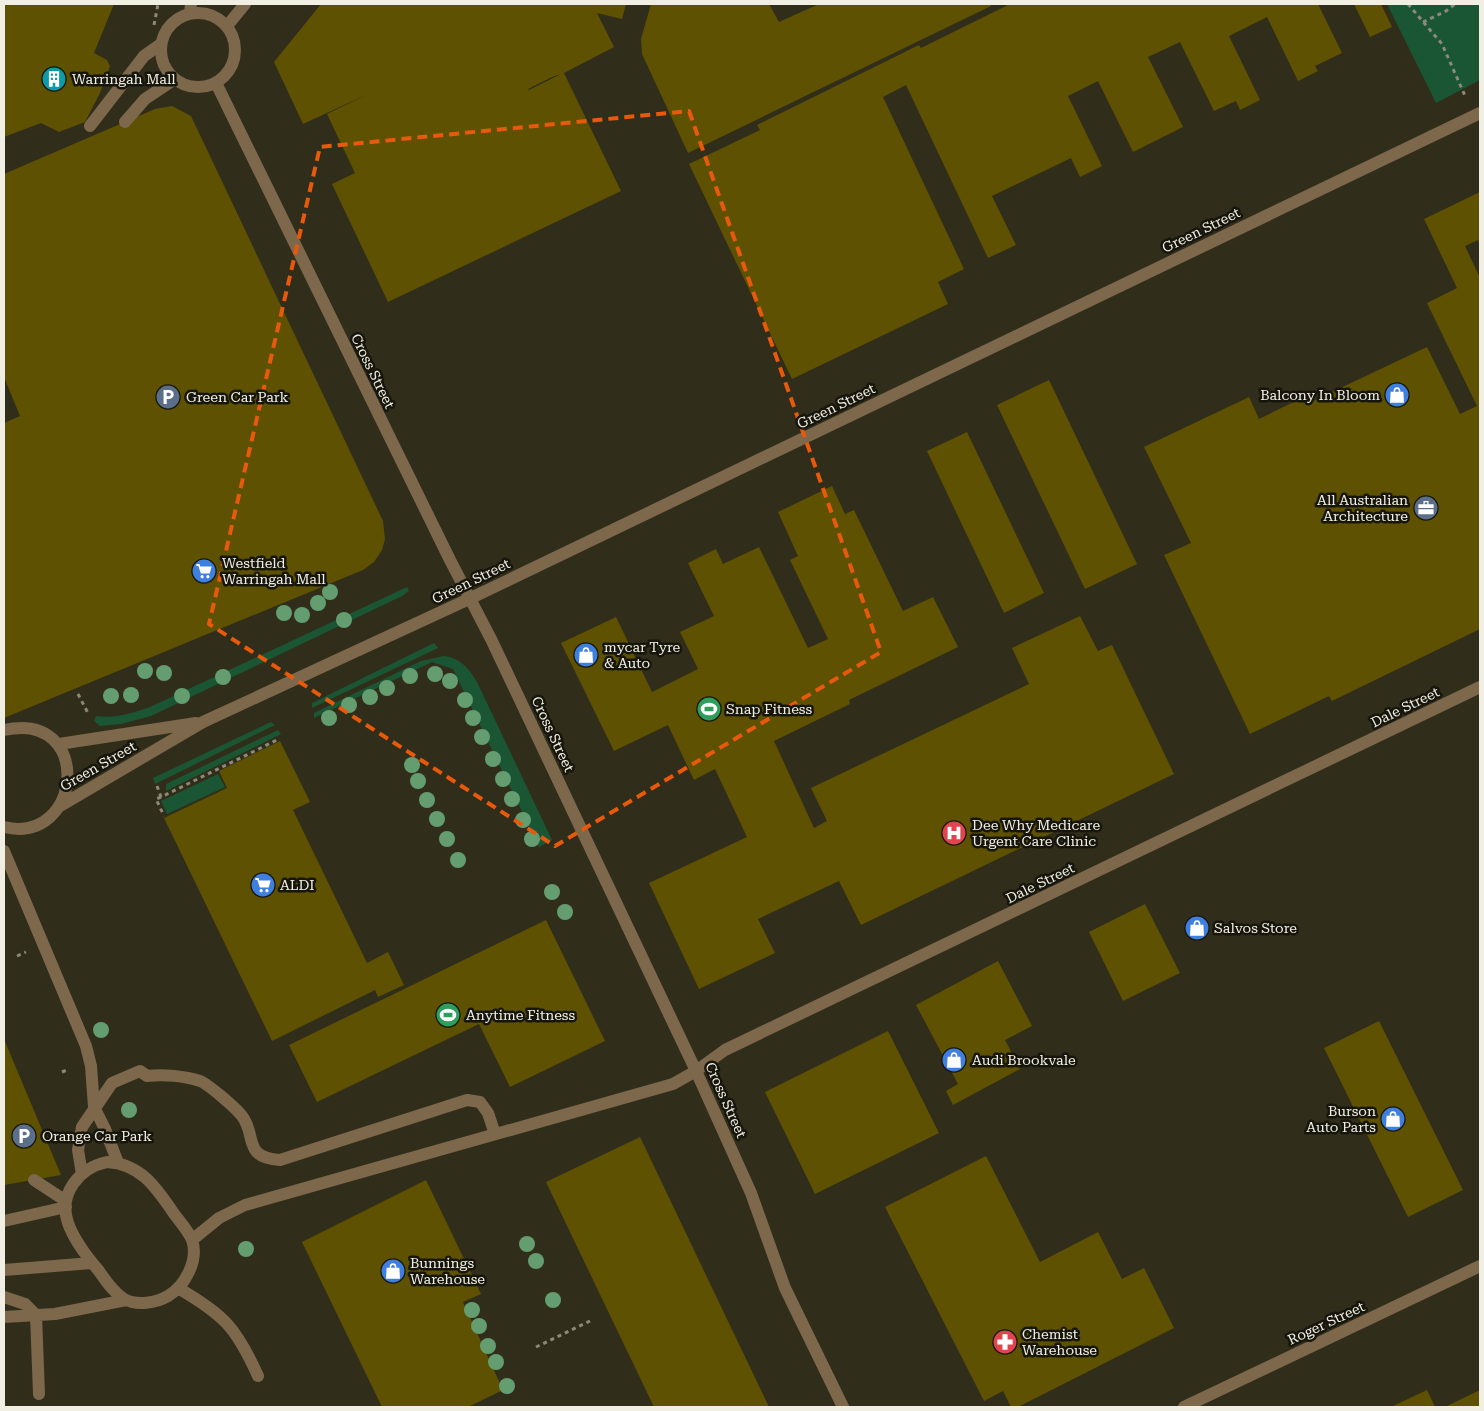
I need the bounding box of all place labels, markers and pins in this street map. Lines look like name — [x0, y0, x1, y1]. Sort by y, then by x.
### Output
building icon: Warringah Mall — [41, 66, 67, 92]
place label: Warringah Mall — [72, 71, 176, 87]
shop icon: Balcony In Bloom — [1384, 382, 1410, 408]
parking icon: Green Car Park — [155, 384, 181, 410]
place label: Balcony In Bloom — [1260, 387, 1380, 403]
place label: Green Car Park — [186, 389, 288, 405]
place label: All Australian Architecture — [1317, 492, 1408, 524]
office icon: All Australian Architecture — [1413, 495, 1439, 521]
place label: Westfield Warringah Mall — [222, 555, 326, 587]
supermarket icon: Westfield Warringah Mall — [191, 558, 217, 584]
place label: mycar Tyre & Auto — [604, 639, 681, 671]
shop icon: mycar Tyre & Auto — [573, 642, 599, 668]
sports icon: Snap Fitness — [696, 696, 722, 722]
place label: Snap Fitness — [726, 701, 812, 717]
place label: Dee Why Medicare Urgent Care Clinic — [972, 817, 1100, 849]
hospital icon: Dee Why Medicare Urgent Care Clinic — [941, 820, 967, 846]
supermarket icon: ALDI — [250, 872, 276, 898]
place label: ALDI — [280, 877, 315, 893]
shop icon: Salvos Store — [1184, 915, 1210, 941]
place label: Salvos Store — [1214, 920, 1297, 936]
sports icon: Anytime Fitness — [435, 1002, 461, 1028]
place label: Anytime Fitness — [466, 1007, 575, 1023]
shop icon: Audi Brookvale — [941, 1047, 967, 1073]
place label: Audi Brookvale — [972, 1052, 1076, 1068]
place label: Burson Auto Parts — [1306, 1103, 1376, 1135]
shop icon: Burson Auto Parts — [1380, 1106, 1406, 1132]
parking icon: Orange Car Park — [11, 1123, 37, 1149]
place label: Orange Car Park — [42, 1128, 152, 1144]
place label: Bunnings Warehouse — [410, 1255, 485, 1287]
shop icon: Bunnings Warehouse — [380, 1258, 406, 1284]
place label: Chemist Warehouse — [1022, 1326, 1097, 1358]
pharmacy icon: Chemist Warehouse — [992, 1329, 1018, 1355]

